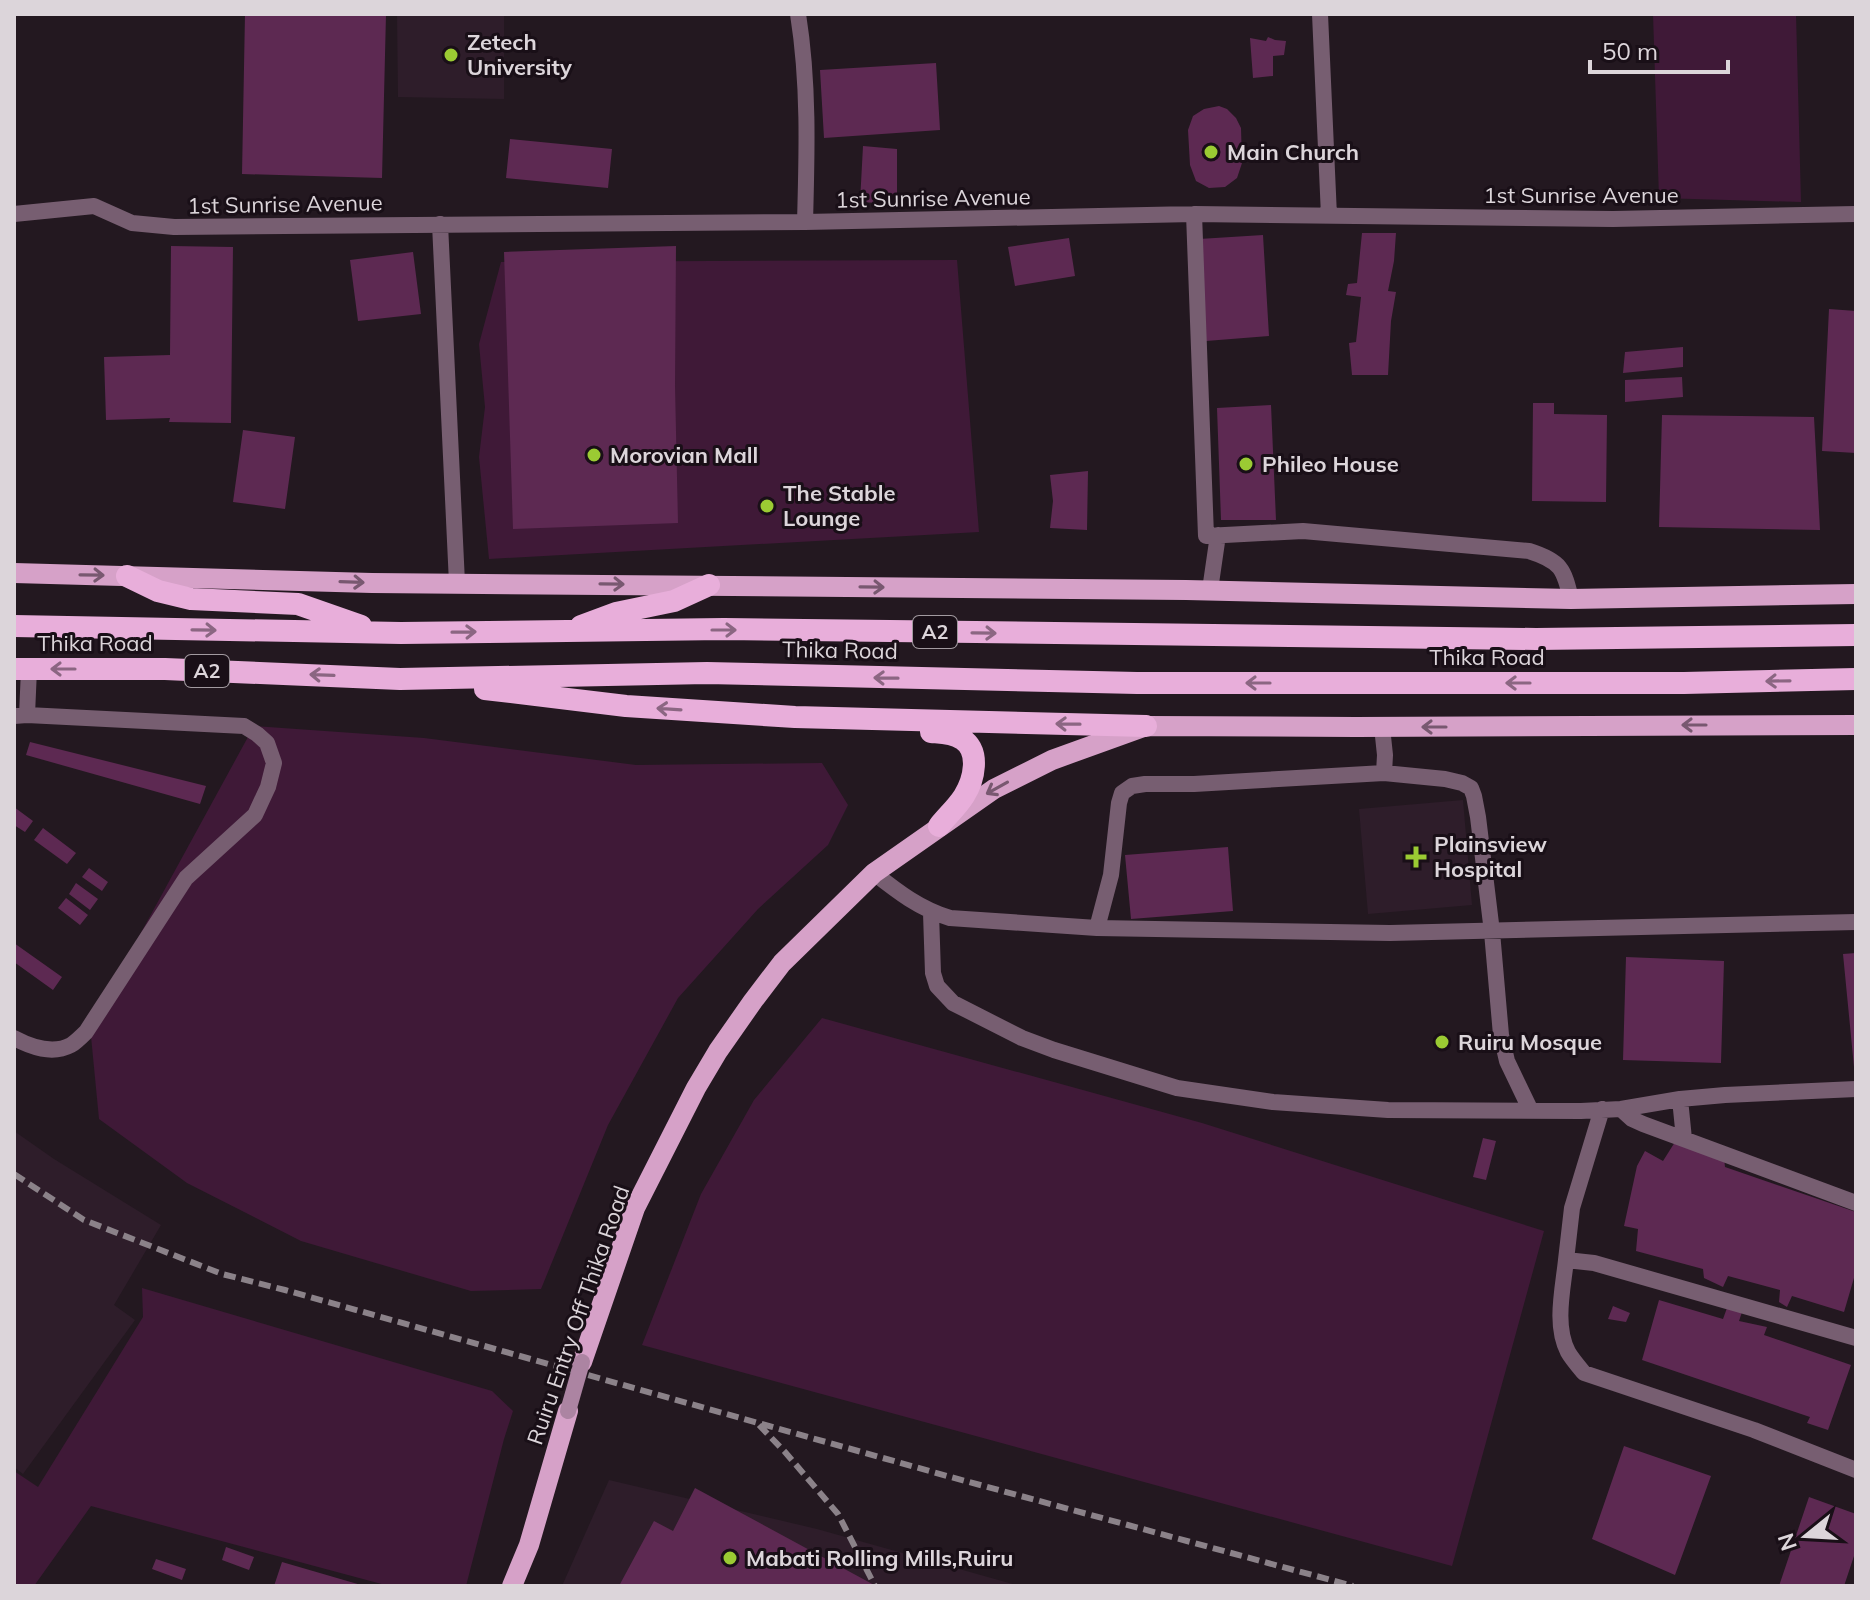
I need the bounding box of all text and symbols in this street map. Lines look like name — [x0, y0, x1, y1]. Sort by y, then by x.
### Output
scale bar — [1590, 24, 1728, 74]
place label: Zetech University — [467, 28, 572, 81]
text: 50 m — [1602, 36, 1658, 66]
marker: Zetech University — [442, 46, 460, 64]
place label: Main Church — [1227, 138, 1359, 166]
marker: Main Church — [1202, 143, 1220, 161]
street label: 1st Sunrise Avenue — [1483, 181, 1679, 209]
street label: 1st Sunrise Avenue — [835, 182, 1031, 214]
street label: 1st Sunrise Avenue — [187, 188, 383, 220]
place label: Morovian Mall — [610, 441, 758, 469]
marker: Morovian Mall — [585, 446, 603, 464]
place label: Phileo House — [1262, 450, 1399, 478]
marker: Phileo House — [1237, 455, 1255, 473]
place label: The Stable Lounge — [783, 479, 895, 532]
marker: The Stable Lounge — [758, 497, 776, 515]
one-way arrow — [78, 567, 105, 583]
one-way arrow — [338, 575, 365, 590]
one-way arrow — [598, 576, 625, 592]
one-way arrow — [858, 579, 885, 595]
road number: A2 — [913, 616, 957, 648]
one-way arrow — [190, 622, 217, 637]
one-way arrow — [710, 622, 737, 638]
one-way arrow — [450, 625, 477, 640]
one-way arrow — [970, 625, 997, 640]
street label: Thika Road — [37, 629, 153, 657]
street label: Thika Road — [782, 635, 898, 665]
street label: Thika Road — [1429, 643, 1545, 671]
road number: A2 — [185, 655, 229, 687]
one-way arrow — [50, 661, 77, 677]
one-way arrow — [309, 668, 336, 683]
one-way arrow — [873, 670, 900, 685]
one-way arrow — [1765, 673, 1792, 689]
one-way arrow — [1245, 675, 1272, 691]
one-way arrow — [1505, 675, 1532, 691]
one-way arrow — [656, 701, 683, 716]
one-way arrow — [1055, 716, 1082, 731]
one-way arrow — [1681, 718, 1708, 733]
one-way arrow — [1421, 719, 1448, 735]
one-way arrow — [986, 780, 1009, 796]
place label: Plainsview Hospital — [1434, 830, 1547, 883]
marker: Plainsview Hospital — [1405, 846, 1427, 868]
place label: Ruiru Mosque — [1458, 1028, 1602, 1056]
marker: Ruiru Mosque — [1433, 1033, 1451, 1051]
street label: Ruiru Entry Off Thika Road — [520, 1182, 636, 1448]
north arrow — [1766, 1496, 1846, 1576]
text: N — [1771, 1530, 1803, 1554]
place label: Mabati Rolling Mills,Ruiru — [746, 1544, 1013, 1572]
marker: Mabati Rolling Mills,Ruiru — [721, 1549, 739, 1567]

